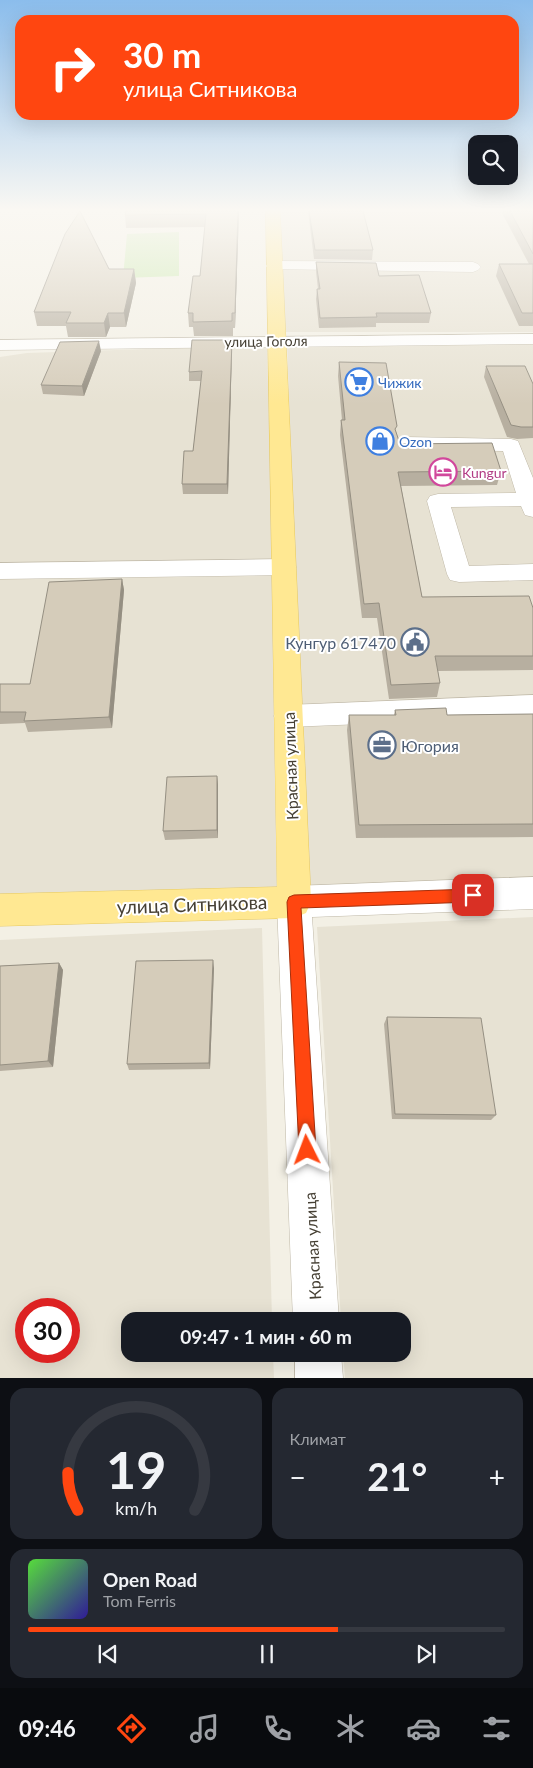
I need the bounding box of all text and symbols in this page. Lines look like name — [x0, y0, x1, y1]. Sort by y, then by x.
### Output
text: 30 m — [123, 33, 201, 75]
icon: right — [40, 35, 105, 100]
text: улица Ситникова — [123, 75, 297, 102]
map controls — [468, 135, 518, 185]
button: search — [468, 135, 518, 185]
street label: улица Гоголя — [224, 332, 308, 350]
supermarket icon: Чижик — [344, 367, 374, 397]
place label: Чижик — [378, 374, 422, 391]
shop icon: Ozon — [365, 426, 395, 456]
place label: Ozon — [399, 433, 432, 450]
hotel icon: Kungur — [428, 457, 458, 487]
place label: Kungur — [462, 464, 507, 481]
public building icon: Кунгур 617470 — [400, 627, 430, 657]
place label: Кунгур 617470 — [285, 633, 396, 652]
street label: Красная улица — [279, 712, 301, 820]
office icon: Югория — [367, 730, 397, 760]
place label: Югория — [401, 736, 459, 755]
pin — [452, 874, 494, 916]
icon: arrive — [459, 881, 487, 909]
street label: улица Ситникова — [116, 890, 268, 918]
position arrow — [280, 1123, 332, 1175]
street label: Красная улица — [300, 1192, 324, 1300]
speed limit sign: 30 — [15, 1298, 80, 1363]
text: 09:47 · 1 мин · 60 m — [180, 1325, 352, 1348]
text: Климат — [290, 1429, 346, 1448]
text: 19 — [106, 1438, 166, 1500]
text: 21° — [367, 1453, 427, 1499]
text: − — [290, 1460, 306, 1494]
text: + — [489, 1460, 505, 1494]
text: km/h — [115, 1497, 157, 1519]
text: Open Road — [103, 1568, 197, 1591]
text: Tom Ferris — [103, 1591, 176, 1610]
icon: previous — [94, 1640, 122, 1668]
icon: pause — [253, 1640, 281, 1668]
icon: next — [412, 1640, 440, 1668]
icon: directions — [114, 1711, 149, 1746]
icon: music — [187, 1711, 222, 1746]
icon: phone — [260, 1711, 295, 1746]
icon: climate — [333, 1711, 368, 1746]
icon: car — [406, 1711, 441, 1746]
icon: filters — [479, 1711, 514, 1746]
text: 09:46 — [19, 1715, 76, 1742]

